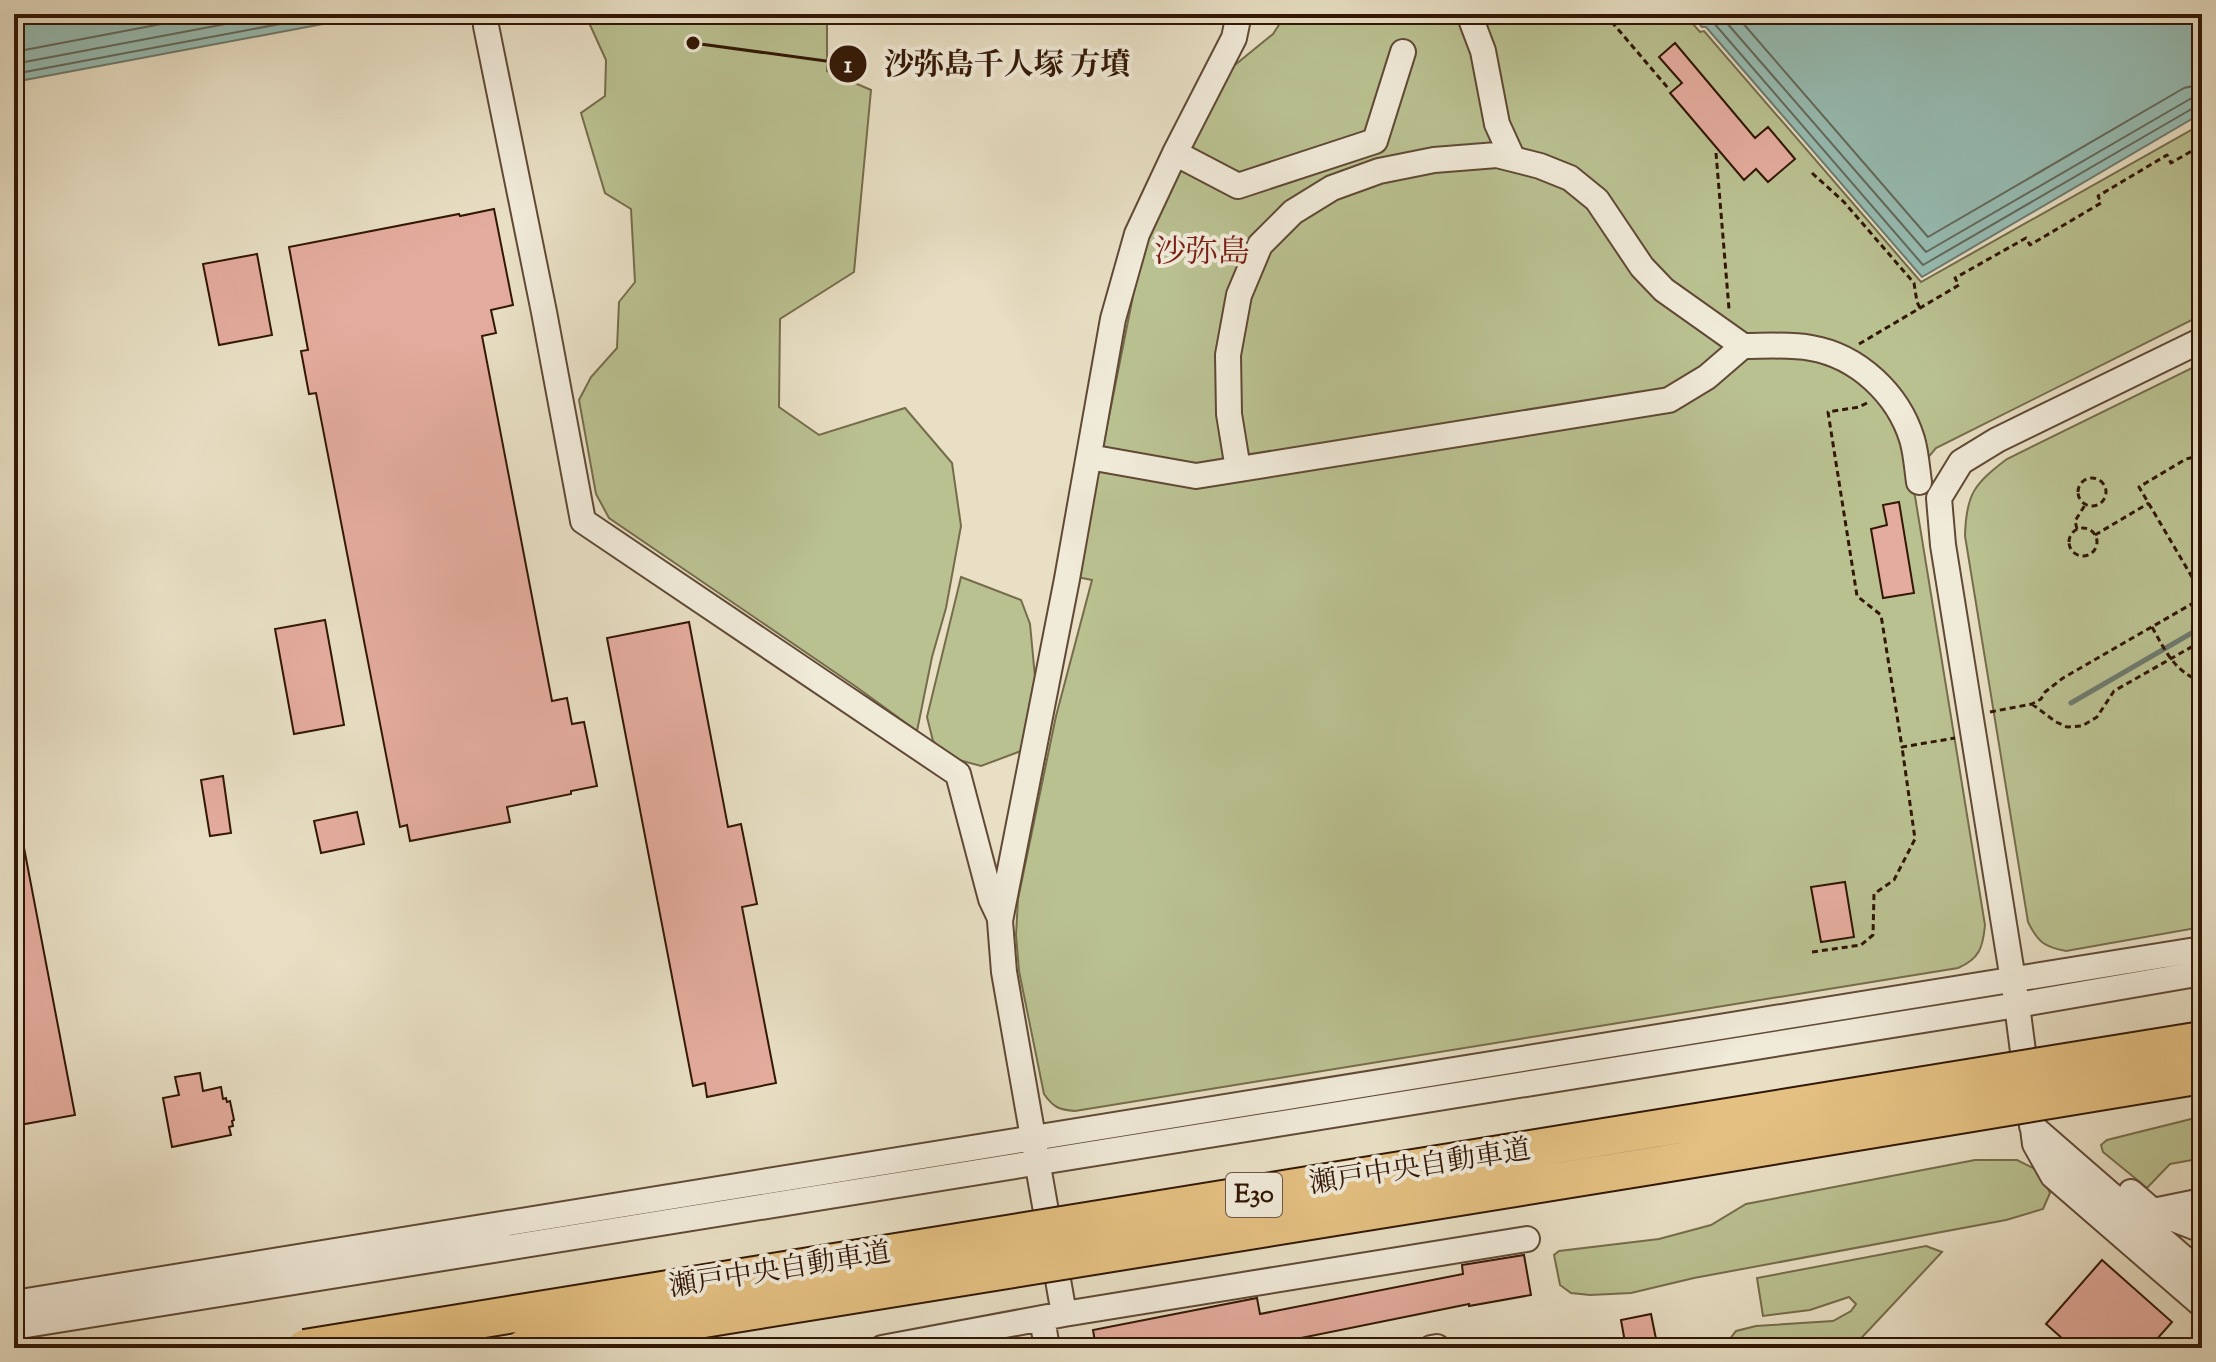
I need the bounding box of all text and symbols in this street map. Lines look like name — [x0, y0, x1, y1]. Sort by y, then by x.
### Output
callout: 沙弥島千人塚 方墳 — [828, 37, 1146, 91]
text: 沙弥島千人塚 方墳 — [884, 45, 1130, 88]
text: 1 — [844, 49, 853, 83]
district label: 沙弥島 — [1154, 231, 1250, 277]
street label: 瀬戸中央自動車道 — [1306, 1131, 1534, 1205]
road number: E30 — [1226, 1173, 1282, 1217]
street label: 瀬戸中央自動車道 — [666, 1234, 894, 1308]

